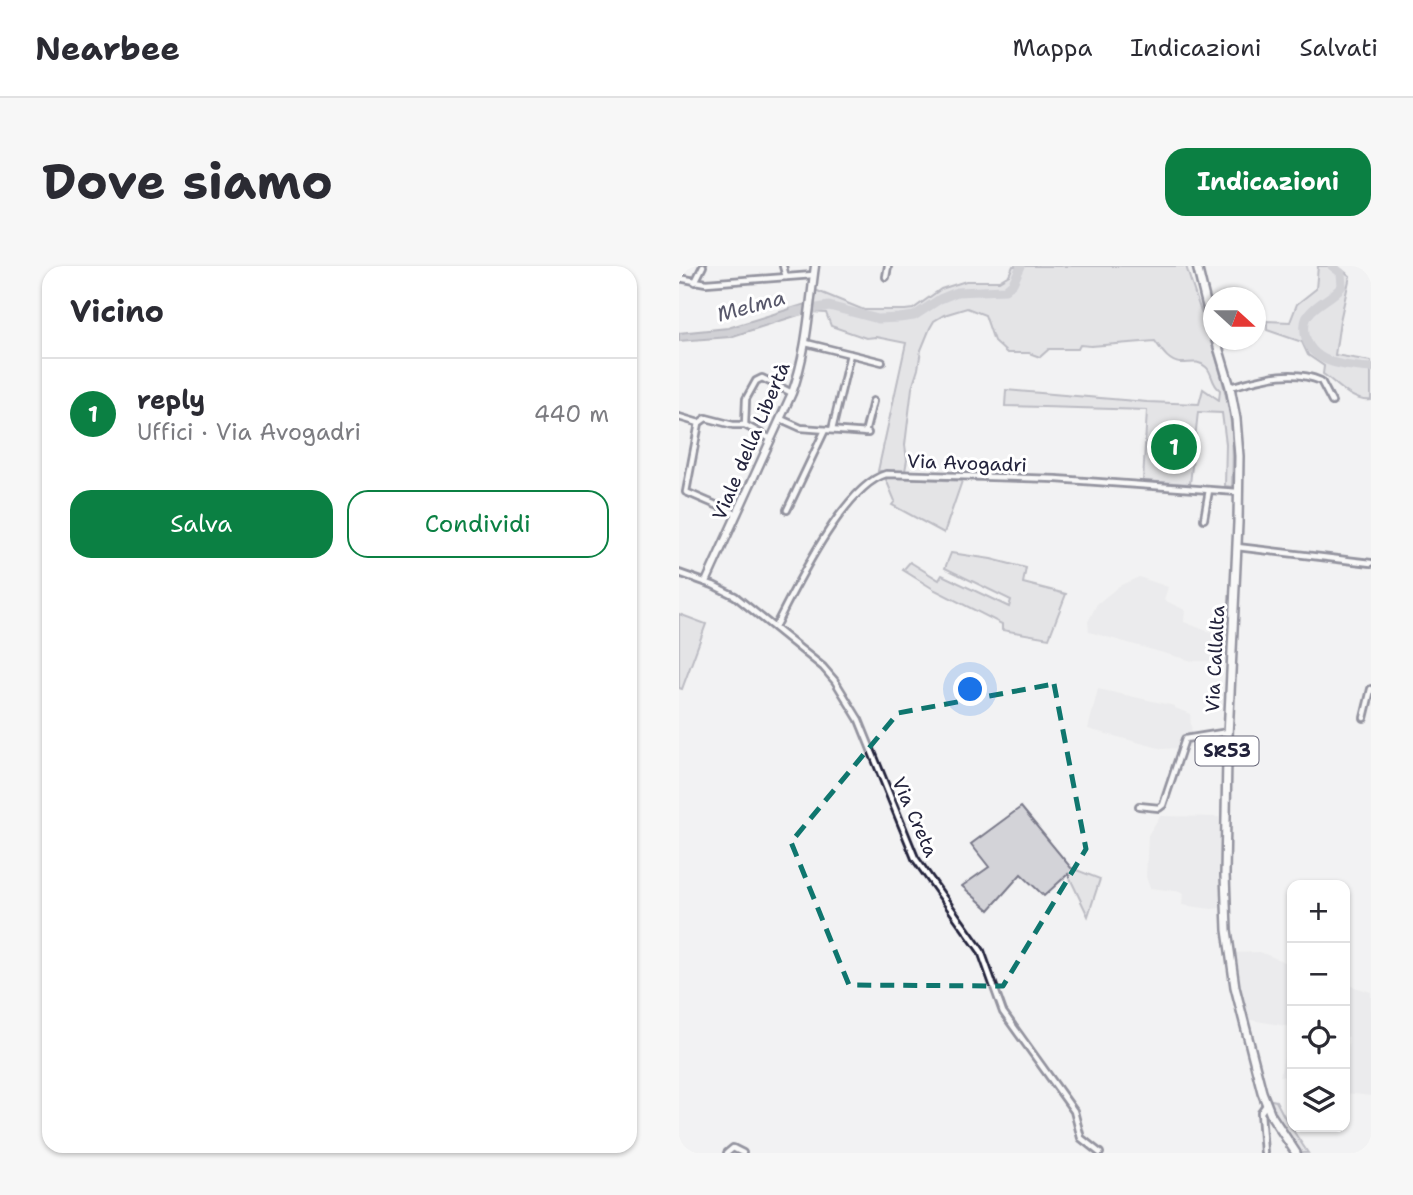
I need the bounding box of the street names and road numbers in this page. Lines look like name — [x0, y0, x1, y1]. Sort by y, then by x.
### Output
street label: Viale della Libertà — [706, 358, 796, 524]
street label: Via Avogadri — [907, 448, 1027, 478]
street label: Via Callalta — [1200, 604, 1230, 713]
road number: SR53 — [1195, 737, 1259, 766]
street label: Via Creta — [886, 773, 944, 861]

